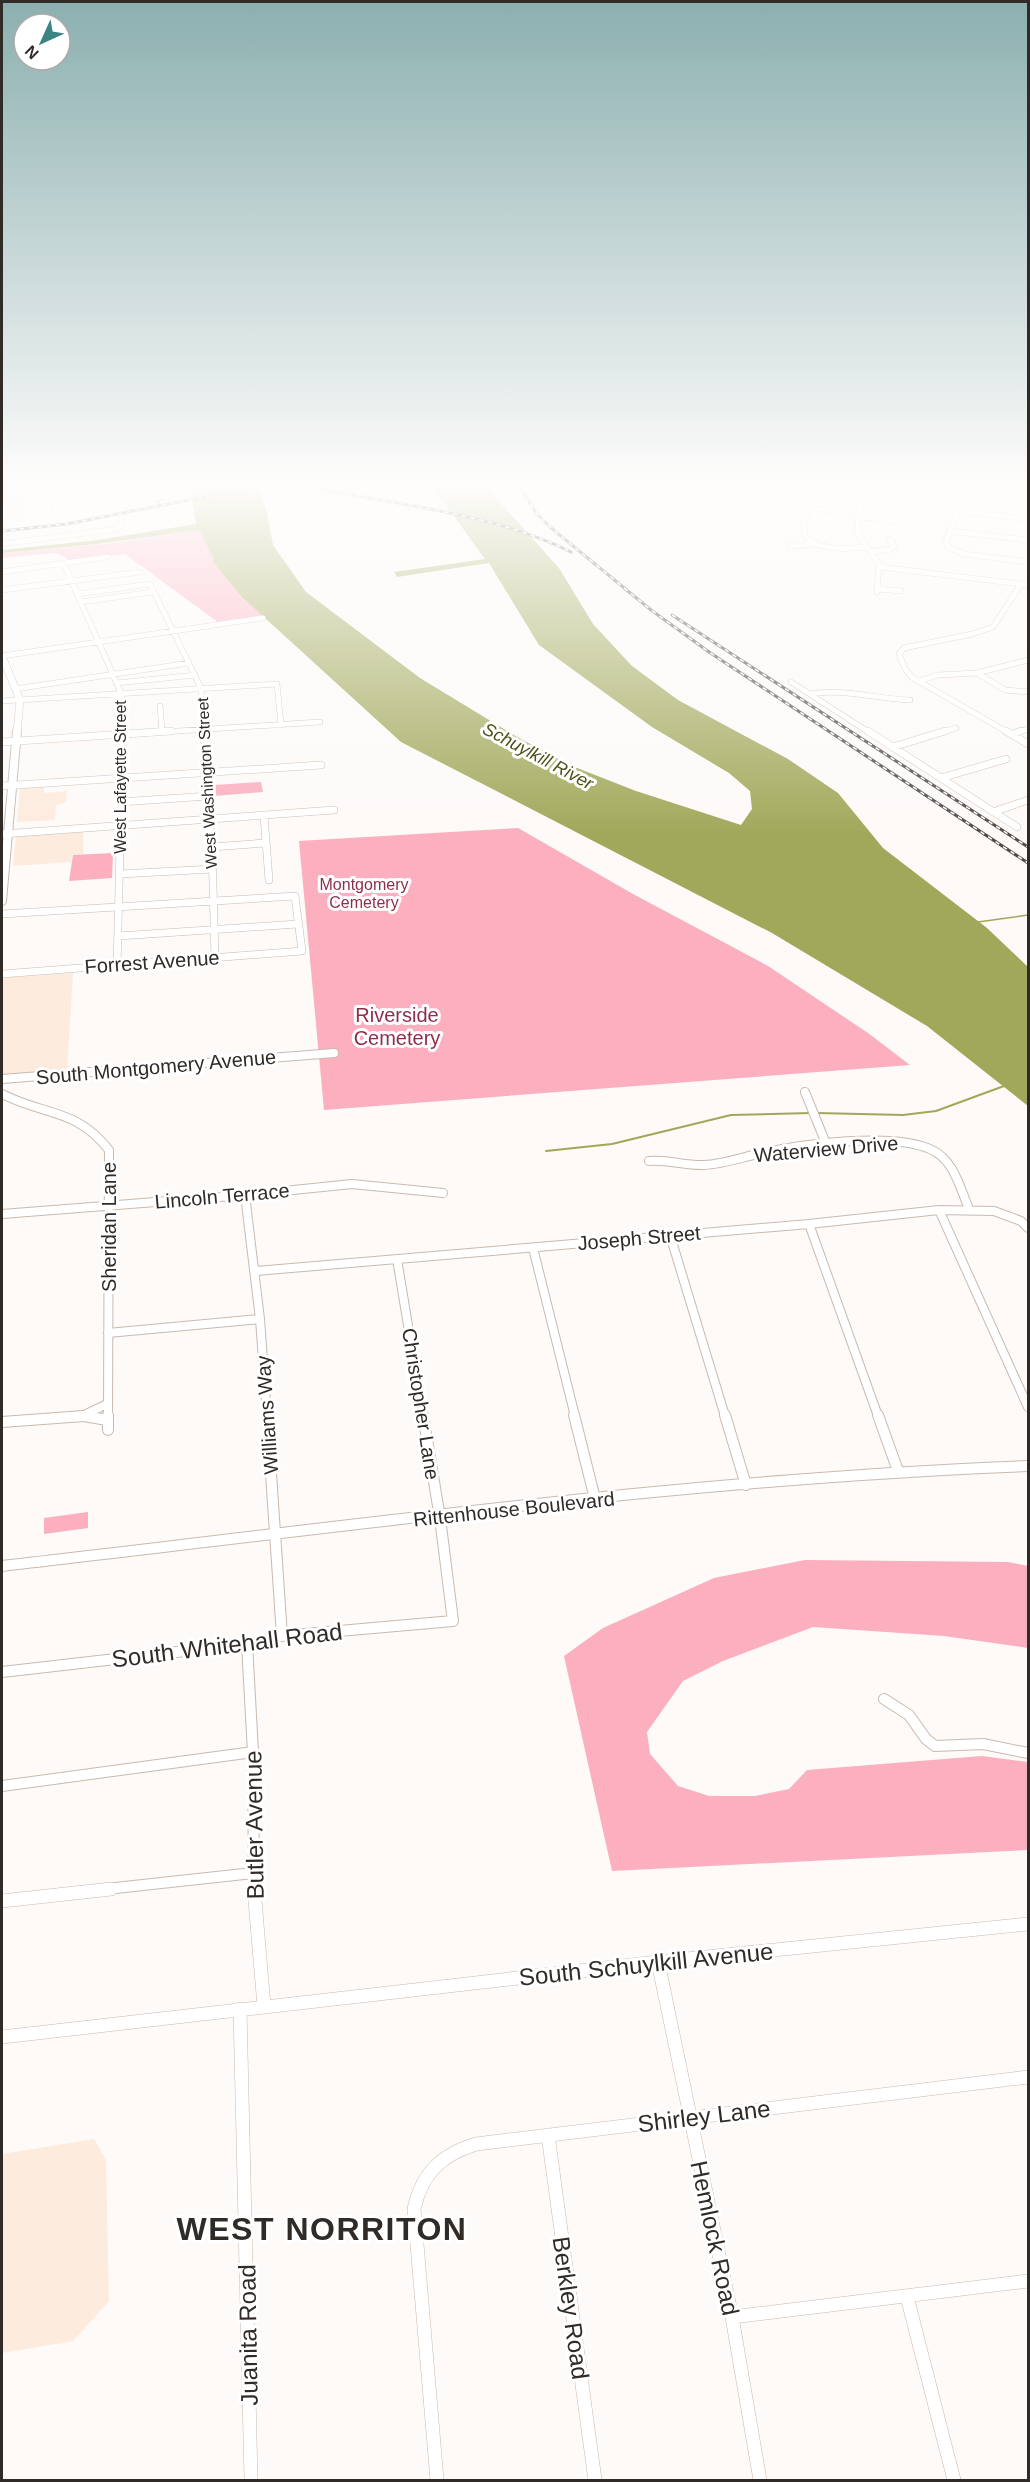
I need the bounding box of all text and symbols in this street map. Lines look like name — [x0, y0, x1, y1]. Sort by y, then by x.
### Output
north arrow — [12, 12, 72, 72]
text: N — [22, 42, 42, 62]
street label: West Washington Street — [194, 696, 220, 869]
street label: West Lafayette Street — [112, 700, 129, 854]
water label: Schuylkill River — [479, 719, 597, 794]
park label: Montgomery Cemetery — [320, 876, 408, 911]
street label: Forrest Avenue — [84, 946, 220, 978]
park label: Riverside Cemetery — [354, 1004, 440, 1049]
street label: South Montgomery Avenue — [35, 1046, 277, 1088]
street label: Waterview Drive — [753, 1132, 899, 1166]
street label: Sheridan Lane — [98, 1162, 120, 1292]
street label: Lincoln Terrace — [154, 1179, 290, 1213]
street label: Joseph Street — [577, 1222, 702, 1254]
street label: Christopher Lane — [398, 1327, 444, 1481]
street label: Williams Way — [252, 1355, 282, 1475]
street label: Rittenhouse Boulevard — [412, 1487, 616, 1531]
street label: South Whitehall Road — [110, 1617, 344, 1673]
street label: Butler Avenue — [239, 1750, 269, 1900]
street label: South Schuylkill Avenue — [517, 1937, 775, 1991]
street label: Shirley Lane — [636, 2094, 772, 2138]
street label: Hemlock Road — [685, 2158, 745, 2318]
district label: WEST NORRITON — [177, 2211, 467, 2247]
street label: Berkley Road — [548, 2235, 594, 2381]
street label: Juanita Road — [233, 2264, 263, 2406]

